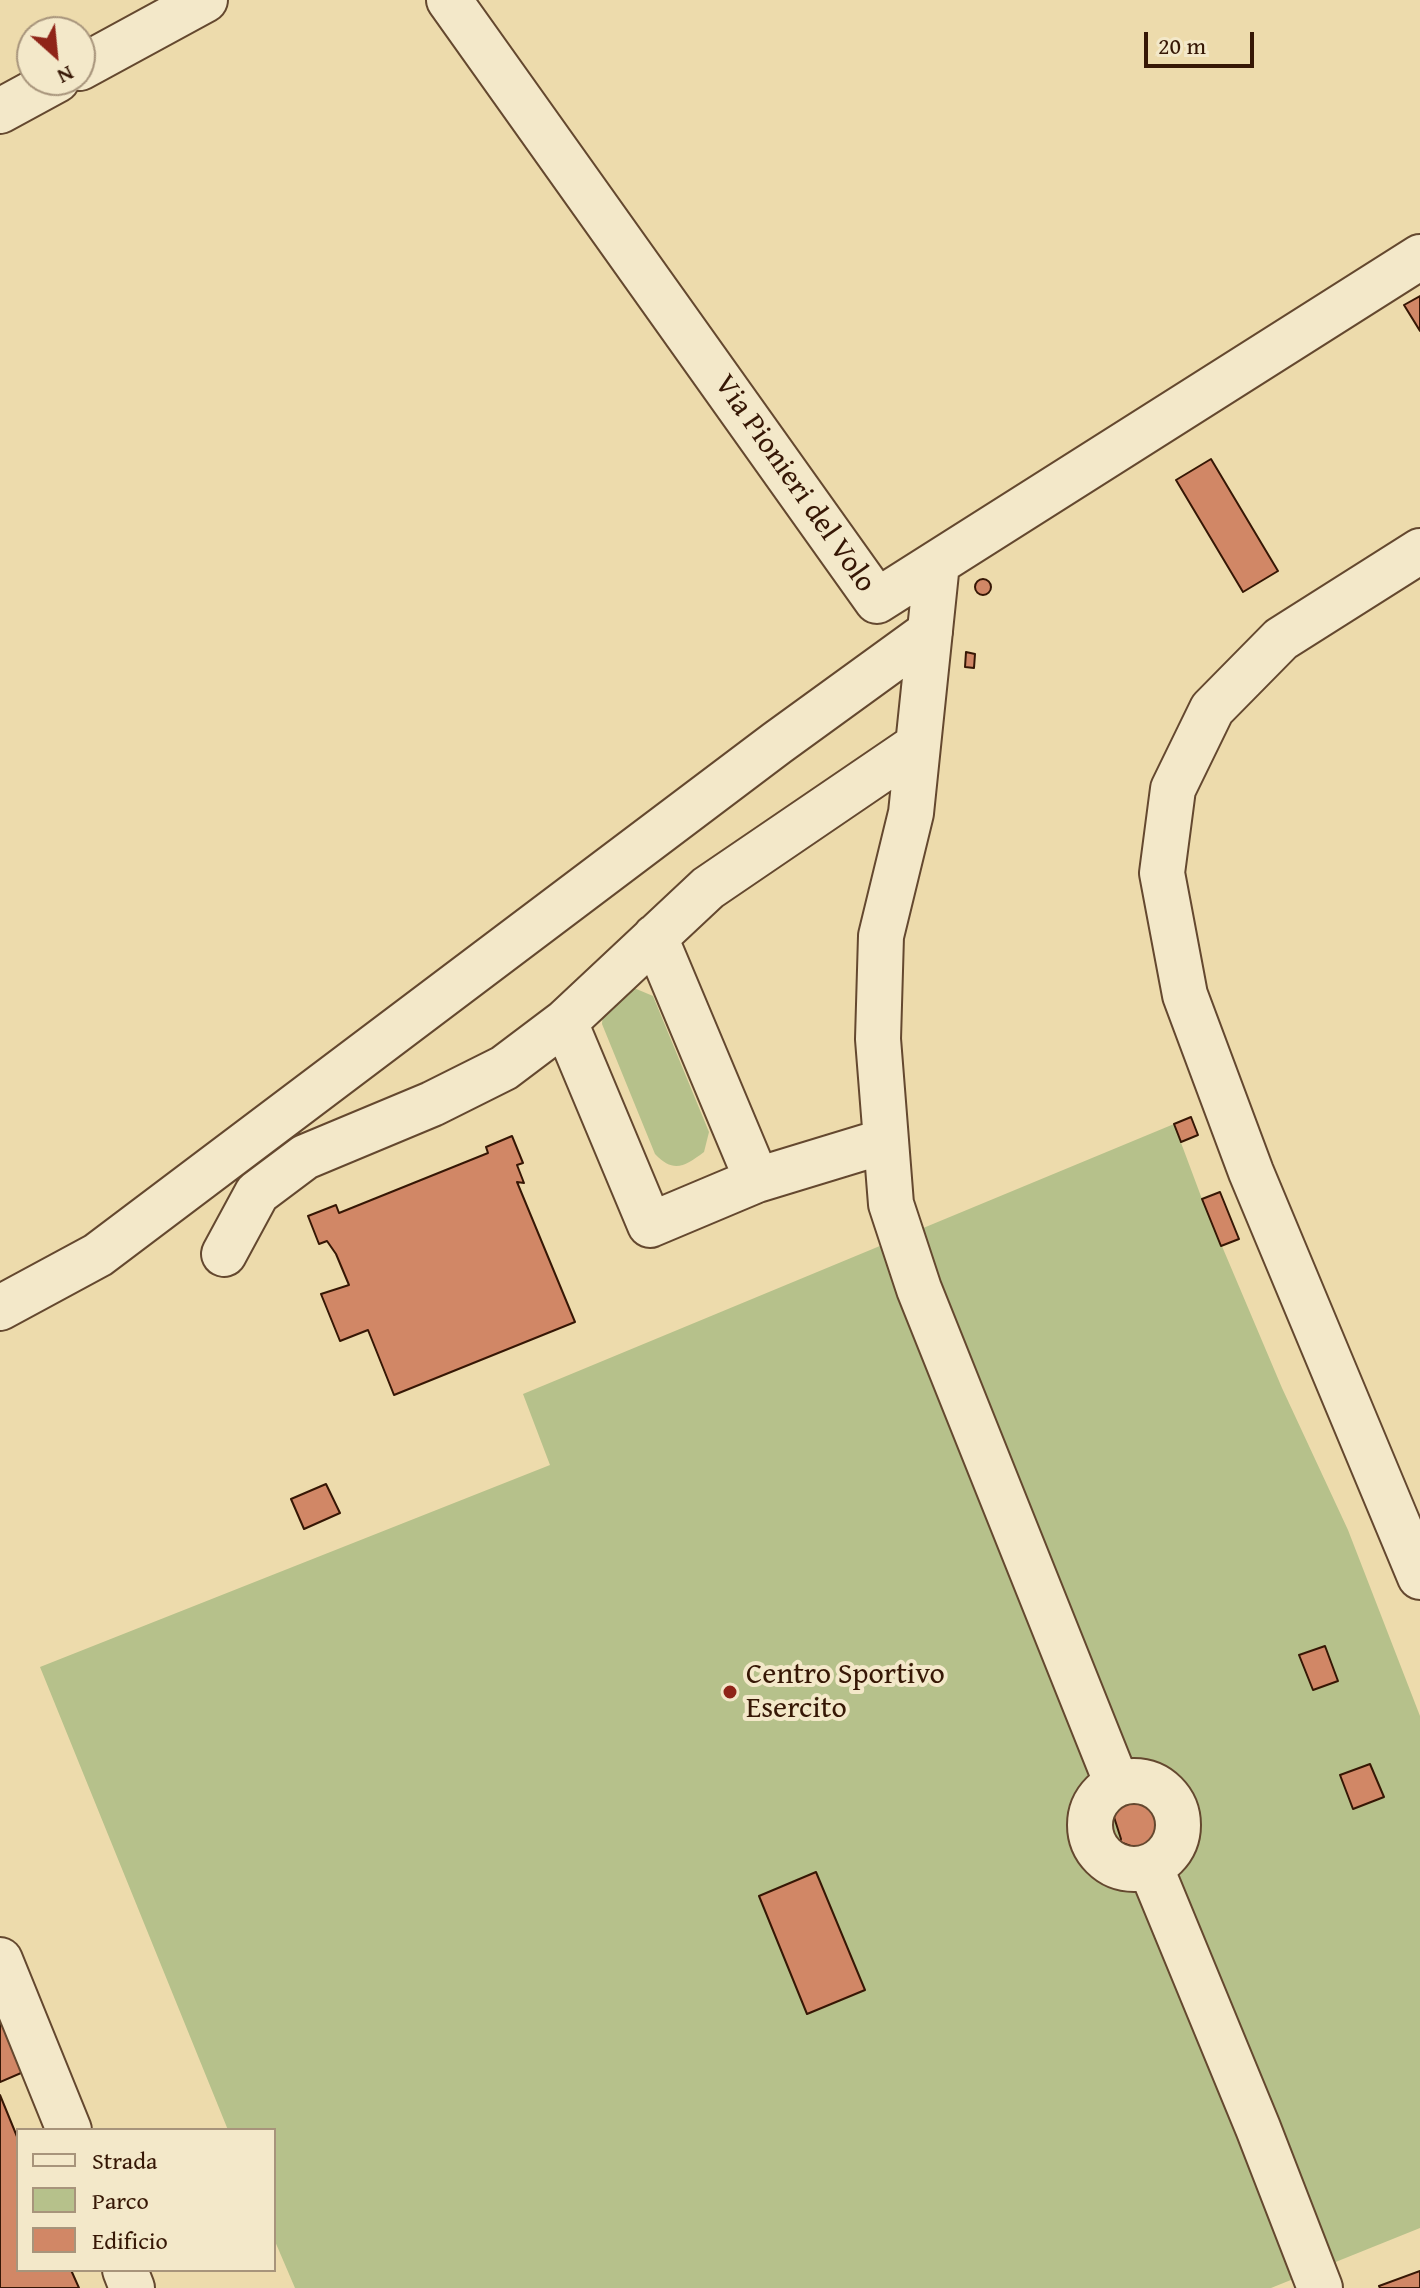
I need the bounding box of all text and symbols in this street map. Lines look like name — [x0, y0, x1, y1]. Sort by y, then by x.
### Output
north arrow — [16, 16, 96, 96]
scale bar — [1148, 16, 1258, 66]
text: 20 m — [1158, 28, 1206, 63]
text: N — [52, 58, 80, 93]
street label: Via Pionieri del Volo — [705, 368, 883, 600]
place label: Centro Sportivo Esercito — [746, 1657, 945, 1728]
marker: Centro Sportivo Esercito — [721, 1683, 739, 1701]
legend — [16, 2128, 276, 2272]
text: Strada — [92, 2143, 157, 2178]
text: Parco — [92, 2183, 149, 2218]
text: Edificio — [92, 2223, 168, 2258]

